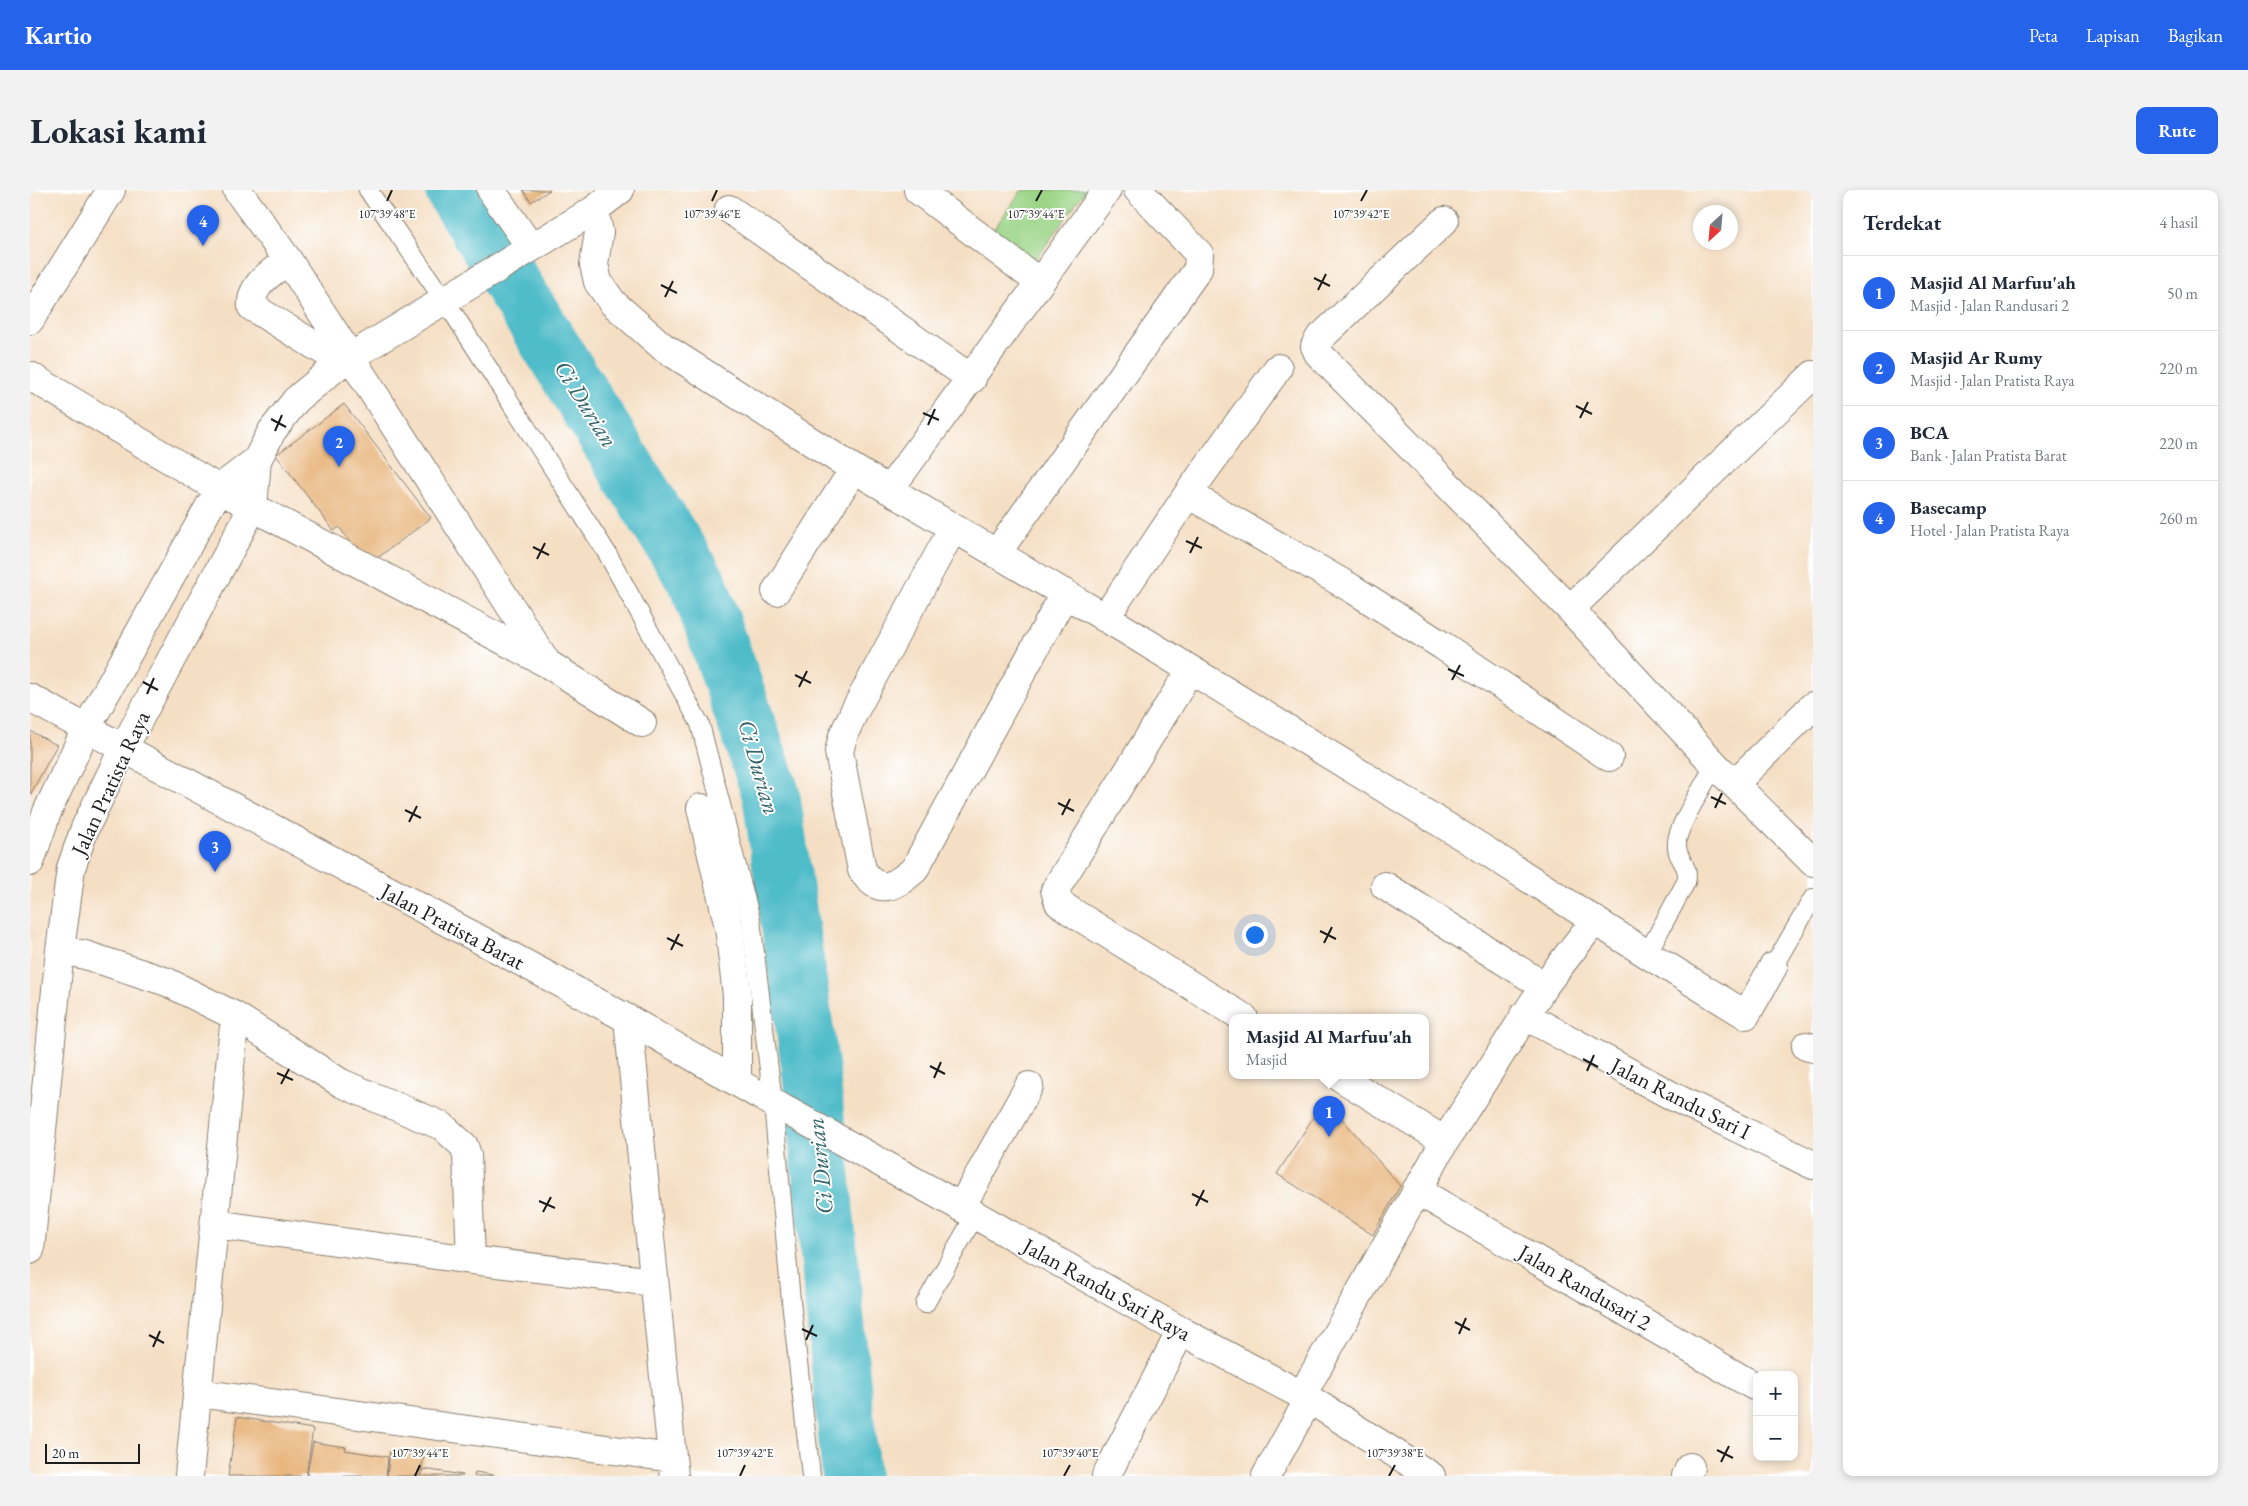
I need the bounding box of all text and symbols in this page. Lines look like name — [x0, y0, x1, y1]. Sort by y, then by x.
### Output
text: Kartio — [25, 20, 92, 51]
text: Peta — [2029, 24, 2058, 47]
text: Lapisan — [2086, 24, 2140, 47]
text: Bagikan — [2168, 24, 2223, 47]
button: Rute — [2136, 107, 2218, 154]
text: Lokasi kami — [30, 108, 207, 153]
pin: 4 — [187, 205, 219, 246]
north arrow — [1693, 205, 1738, 250]
text: 107°39'48"E — [359, 206, 416, 222]
text: 107°39'46"E — [684, 206, 741, 222]
text: 107°39'44"E — [1008, 206, 1065, 222]
text: 107°39'42"E — [1333, 206, 1390, 222]
text: Terdekat — [1863, 209, 1941, 236]
text: 4 hasil — [2160, 212, 2198, 233]
text: Masjid Al Marfuu'ah — [1910, 270, 2076, 295]
text: 1 — [1875, 283, 1883, 304]
text: 50 m — [2167, 283, 2198, 304]
text: Masjid · Jalan Randusari 2 — [1910, 295, 2069, 316]
text: Masjid Ar Rumy — [1910, 345, 2042, 370]
water label: Ci Durian — [548, 354, 625, 453]
text: 2 — [1875, 358, 1883, 379]
text: 220 m — [2159, 358, 2198, 379]
text: Masjid · Jalan Pratista Raya — [1910, 370, 2075, 391]
text: BCA — [1910, 420, 1949, 445]
pin: 2 — [323, 426, 355, 467]
text: 3 — [1875, 433, 1883, 454]
text: 220 m — [2159, 433, 2198, 454]
text: Bank · Jalan Pratista Barat — [1910, 445, 2067, 466]
text: Basecamp — [1910, 495, 1987, 520]
text: 4 — [1875, 508, 1883, 529]
text: 260 m — [2159, 508, 2198, 529]
text: Hotel · Jalan Pratista Raya — [1910, 520, 2069, 541]
street label: Jalan Pratista Raya — [63, 706, 157, 862]
water label: Ci Durian — [731, 716, 788, 818]
pin: 3 — [199, 831, 231, 872]
street label: Jalan Pratista Barat — [374, 875, 530, 977]
your location — [1242, 922, 1268, 948]
popup — [1229, 1014, 1429, 1079]
text: Masjid Al Marfuu'ah — [1246, 1024, 1412, 1049]
text: Masjid — [1246, 1049, 1287, 1070]
street label: Jalan Randu Sari I — [1604, 1050, 1756, 1146]
pin: 1 — [1313, 1096, 1345, 1137]
water label: Ci Durian — [799, 1116, 840, 1216]
street label: Jalan Randu Sari Raya — [1016, 1230, 1196, 1348]
street label: Jalan Randusari 2 — [1511, 1237, 1657, 1337]
map controls — [1753, 1371, 1798, 1461]
button: + — [1753, 1371, 1798, 1416]
button: − — [1753, 1416, 1798, 1461]
scale bar — [45, 1441, 140, 1464]
text: 20 m — [52, 1444, 79, 1462]
text: 107°39'44"E — [392, 1445, 449, 1461]
text: 107°39'42"E — [717, 1445, 774, 1461]
text: 107°39'40"E — [1042, 1445, 1099, 1461]
text: 107°39'38"E — [1367, 1445, 1424, 1461]

